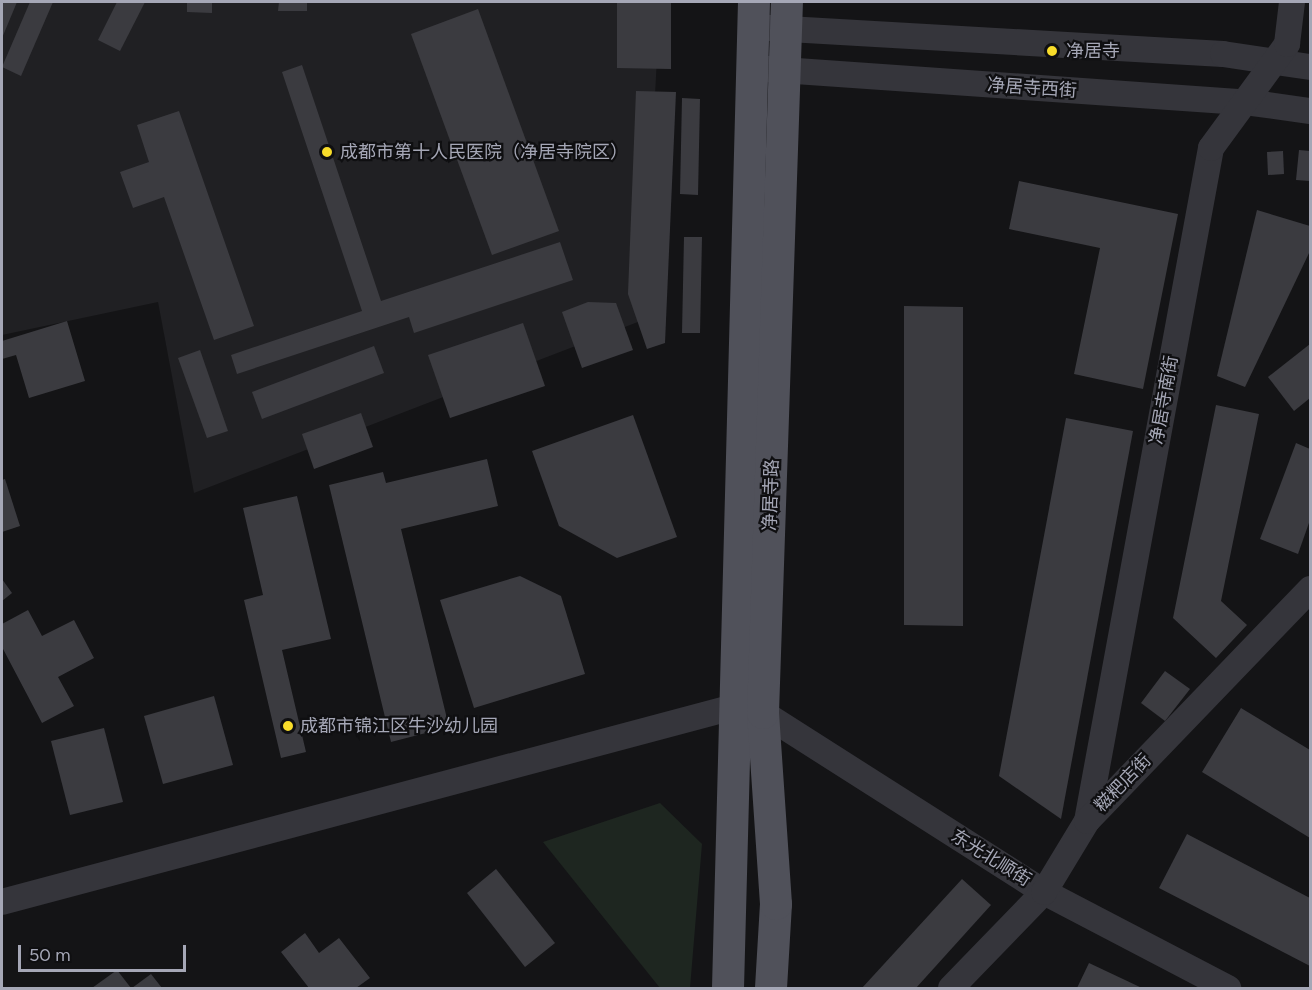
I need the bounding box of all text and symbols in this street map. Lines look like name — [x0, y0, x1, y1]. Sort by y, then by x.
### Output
place label: 净居寺 — [1066, 40, 1120, 62]
marker: 净居寺 — [1043, 42, 1061, 60]
street label: 净居寺西街 — [986, 74, 1078, 102]
place label: 成都市第十人民医院（净居寺院区） — [340, 141, 628, 163]
marker: 成都市第十人民医院（净居寺院区） — [318, 143, 336, 161]
street label: 净居寺南街 — [1146, 354, 1182, 446]
street label: 净居寺路 — [759, 459, 783, 531]
place label: 成都市锦江区牛沙幼儿园 — [300, 715, 498, 737]
marker: 成都市锦江区牛沙幼儿园 — [281, 719, 295, 733]
street label: 糍粑店街 — [1090, 750, 1156, 816]
street label: 东光北顺街 — [947, 825, 1035, 891]
scale bar — [21, 933, 189, 971]
text: 50 m — [29, 944, 71, 966]

